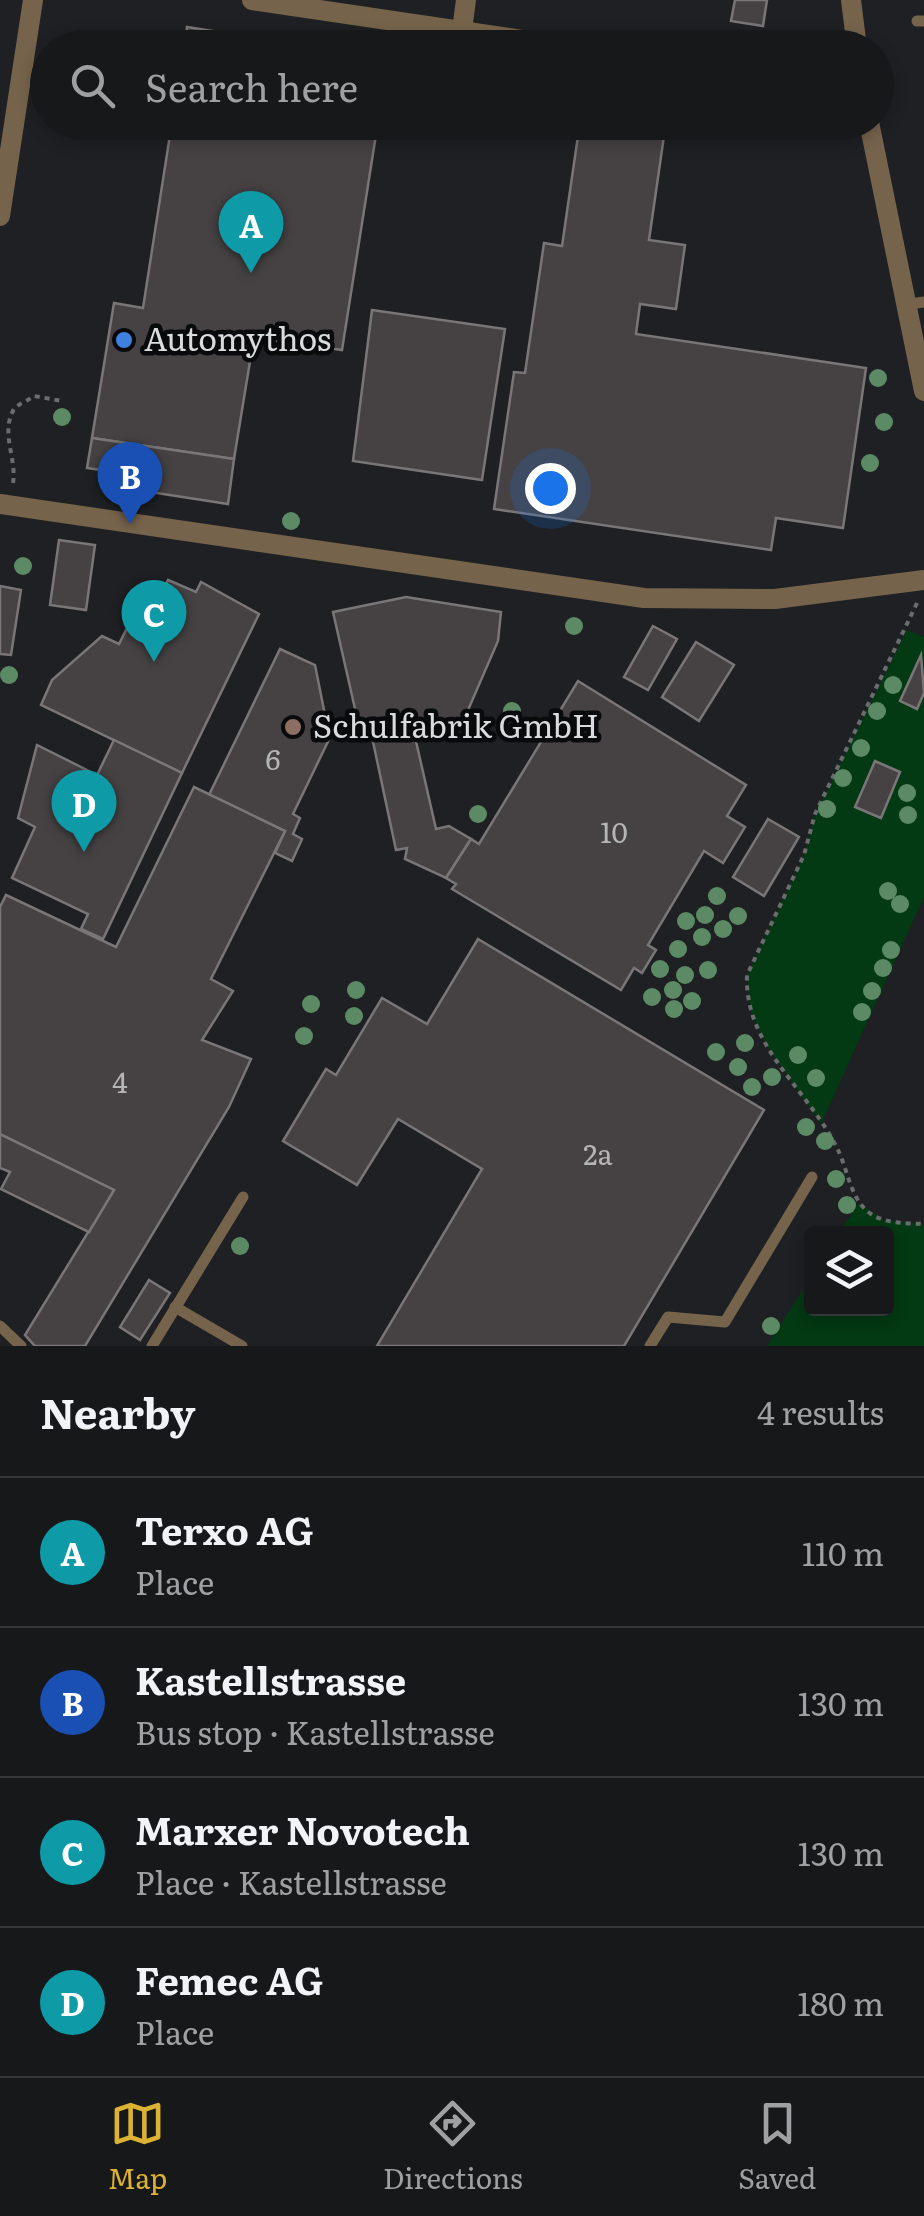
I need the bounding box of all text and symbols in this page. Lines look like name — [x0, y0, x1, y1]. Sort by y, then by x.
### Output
search box — [30, 30, 894, 140]
text: Search here — [145, 57, 358, 114]
icon: search — [65, 58, 120, 113]
pin: A — [218, 190, 284, 273]
place label: Automythos — [144, 313, 331, 361]
marker: Automythos — [113, 329, 135, 351]
pin: B — [98, 442, 162, 524]
your location — [525, 463, 576, 514]
pin: C — [122, 580, 186, 662]
place label: Schulfabrik GmbH — [313, 700, 599, 748]
marker: Schulfabrik GmbH — [282, 716, 304, 738]
house number: 6 — [265, 737, 281, 779]
pin: D — [52, 770, 116, 852]
house number: 10 — [600, 810, 628, 852]
house number: 4 — [112, 1060, 128, 1102]
house number: 2a — [583, 1132, 613, 1174]
map controls — [804, 1226, 894, 1316]
button: layers — [804, 1226, 894, 1316]
text: Nearby — [40, 1380, 196, 1442]
text: 4 results — [757, 1387, 884, 1435]
text: Terxo AG — [135, 1500, 314, 1557]
text: A — [60, 1528, 85, 1576]
text: 110 m — [802, 1528, 884, 1576]
text: Place — [135, 1557, 214, 1605]
text: Kastellstrasse — [135, 1650, 406, 1707]
text: B — [61, 1678, 84, 1726]
text: 130 m — [798, 1678, 884, 1726]
text: Bus stop · Kastellstrasse — [135, 1707, 495, 1755]
text: Marxer Novotech — [135, 1800, 470, 1857]
text: C — [61, 1828, 84, 1876]
text: 130 m — [798, 1828, 884, 1876]
text: Place · Kastellstrasse — [135, 1857, 447, 1905]
text: Femec AG — [135, 1950, 323, 2007]
text: D — [60, 1978, 85, 2026]
text: 180 m — [797, 1978, 884, 2026]
text: Place — [135, 2007, 214, 2055]
tab: Map — [108, 2096, 167, 2198]
tab: Directions — [383, 2096, 523, 2198]
tab: Saved — [738, 2096, 816, 2198]

